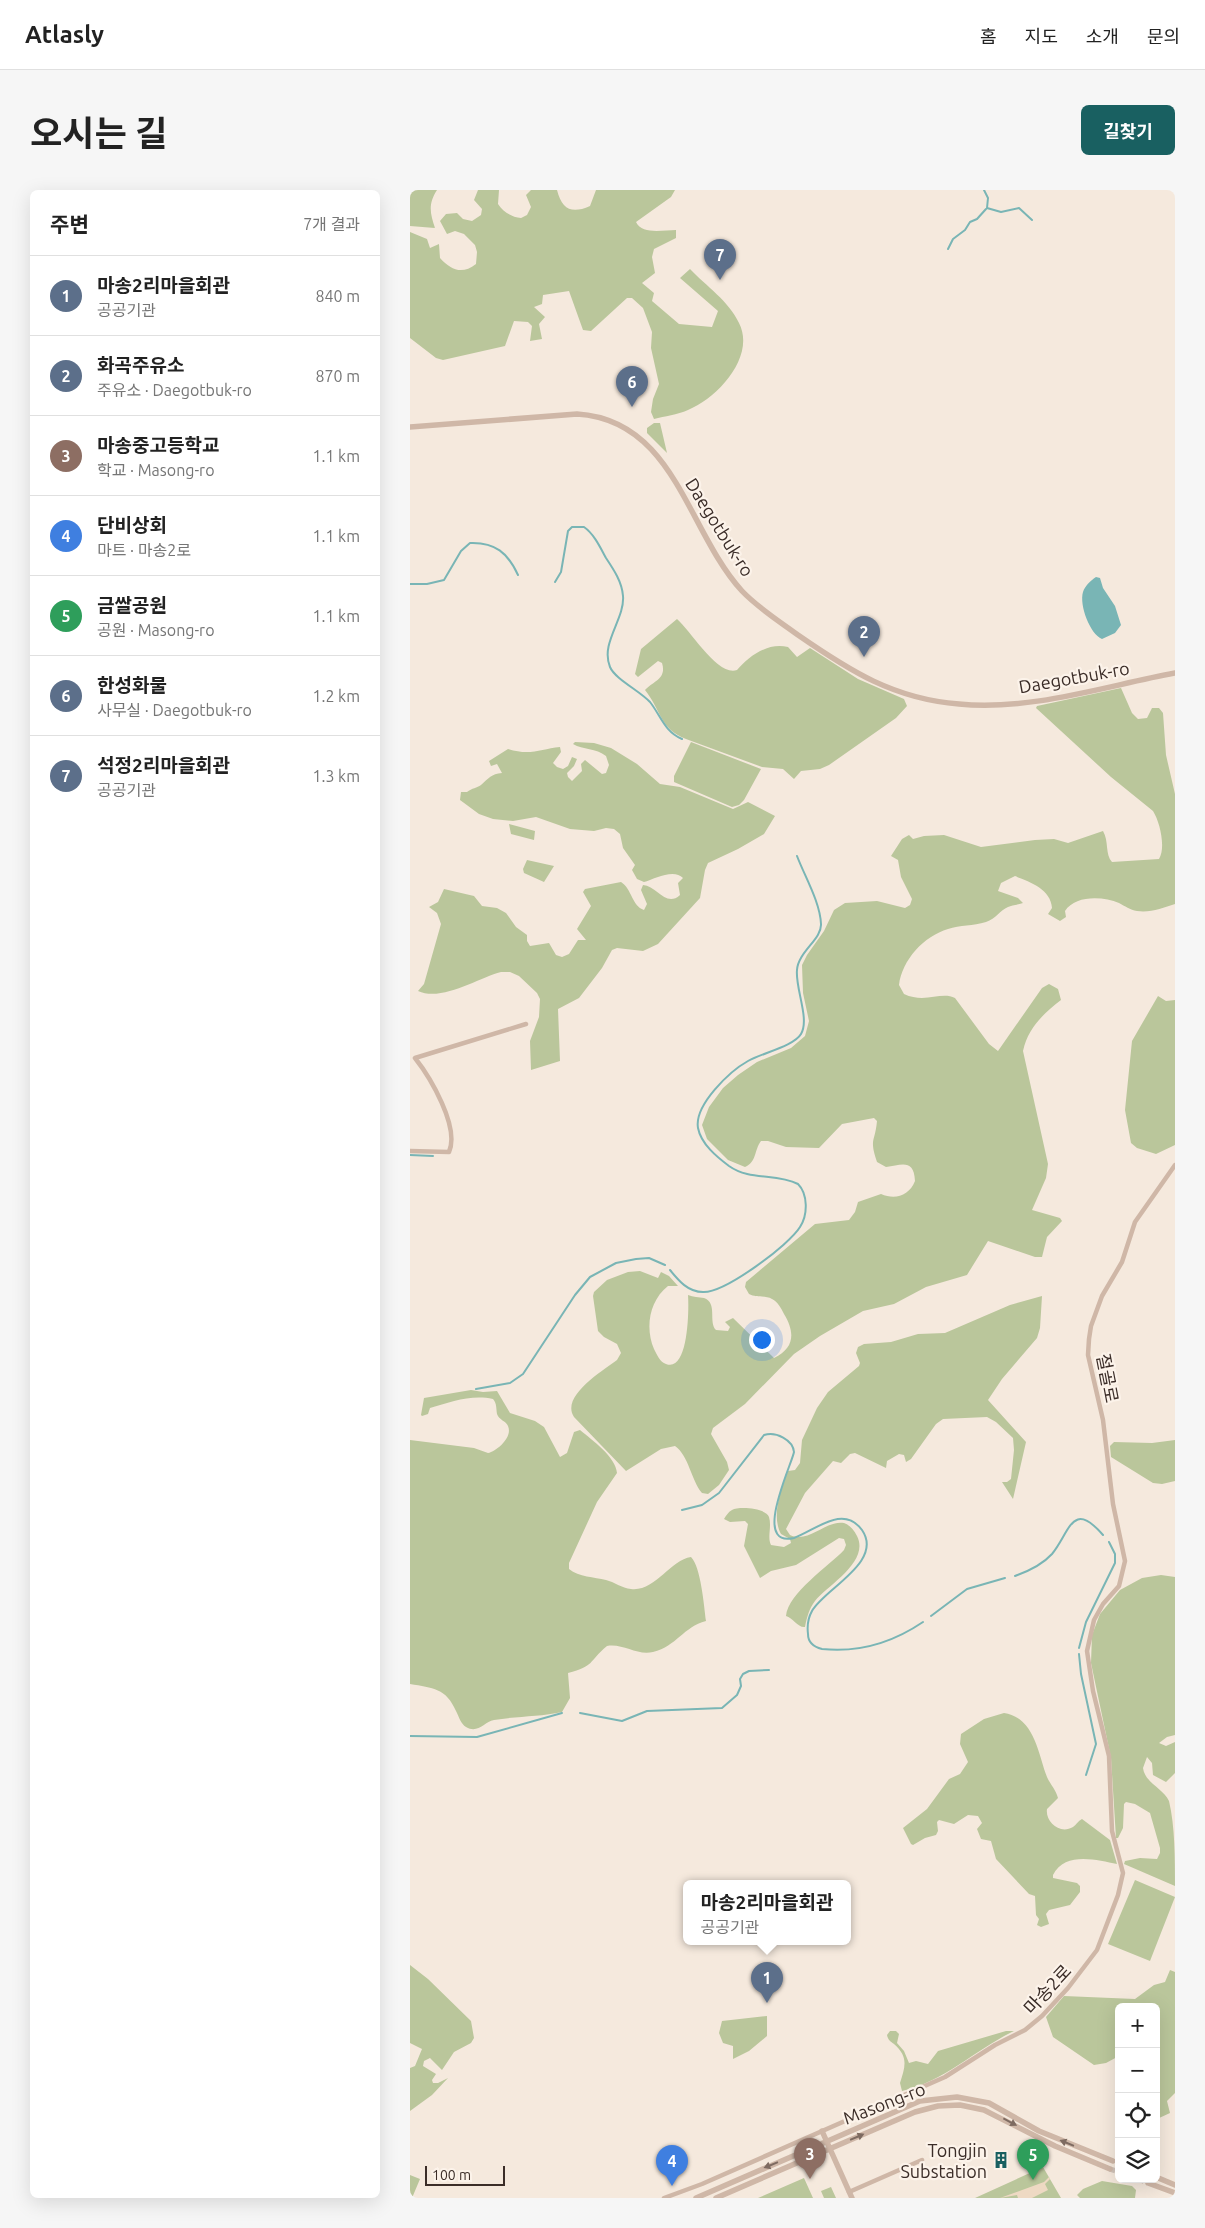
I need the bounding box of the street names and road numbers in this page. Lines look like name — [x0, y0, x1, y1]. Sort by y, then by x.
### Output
street label: Daegotbuk-ro — [682, 474, 758, 580]
street label: Daegotbuk-ro — [1017, 657, 1131, 697]
street label: 절골로 — [1093, 1352, 1123, 1404]
street label: 마송2로 — [1019, 1960, 1075, 2018]
street label: Masong-ro — [840, 2078, 928, 2128]

